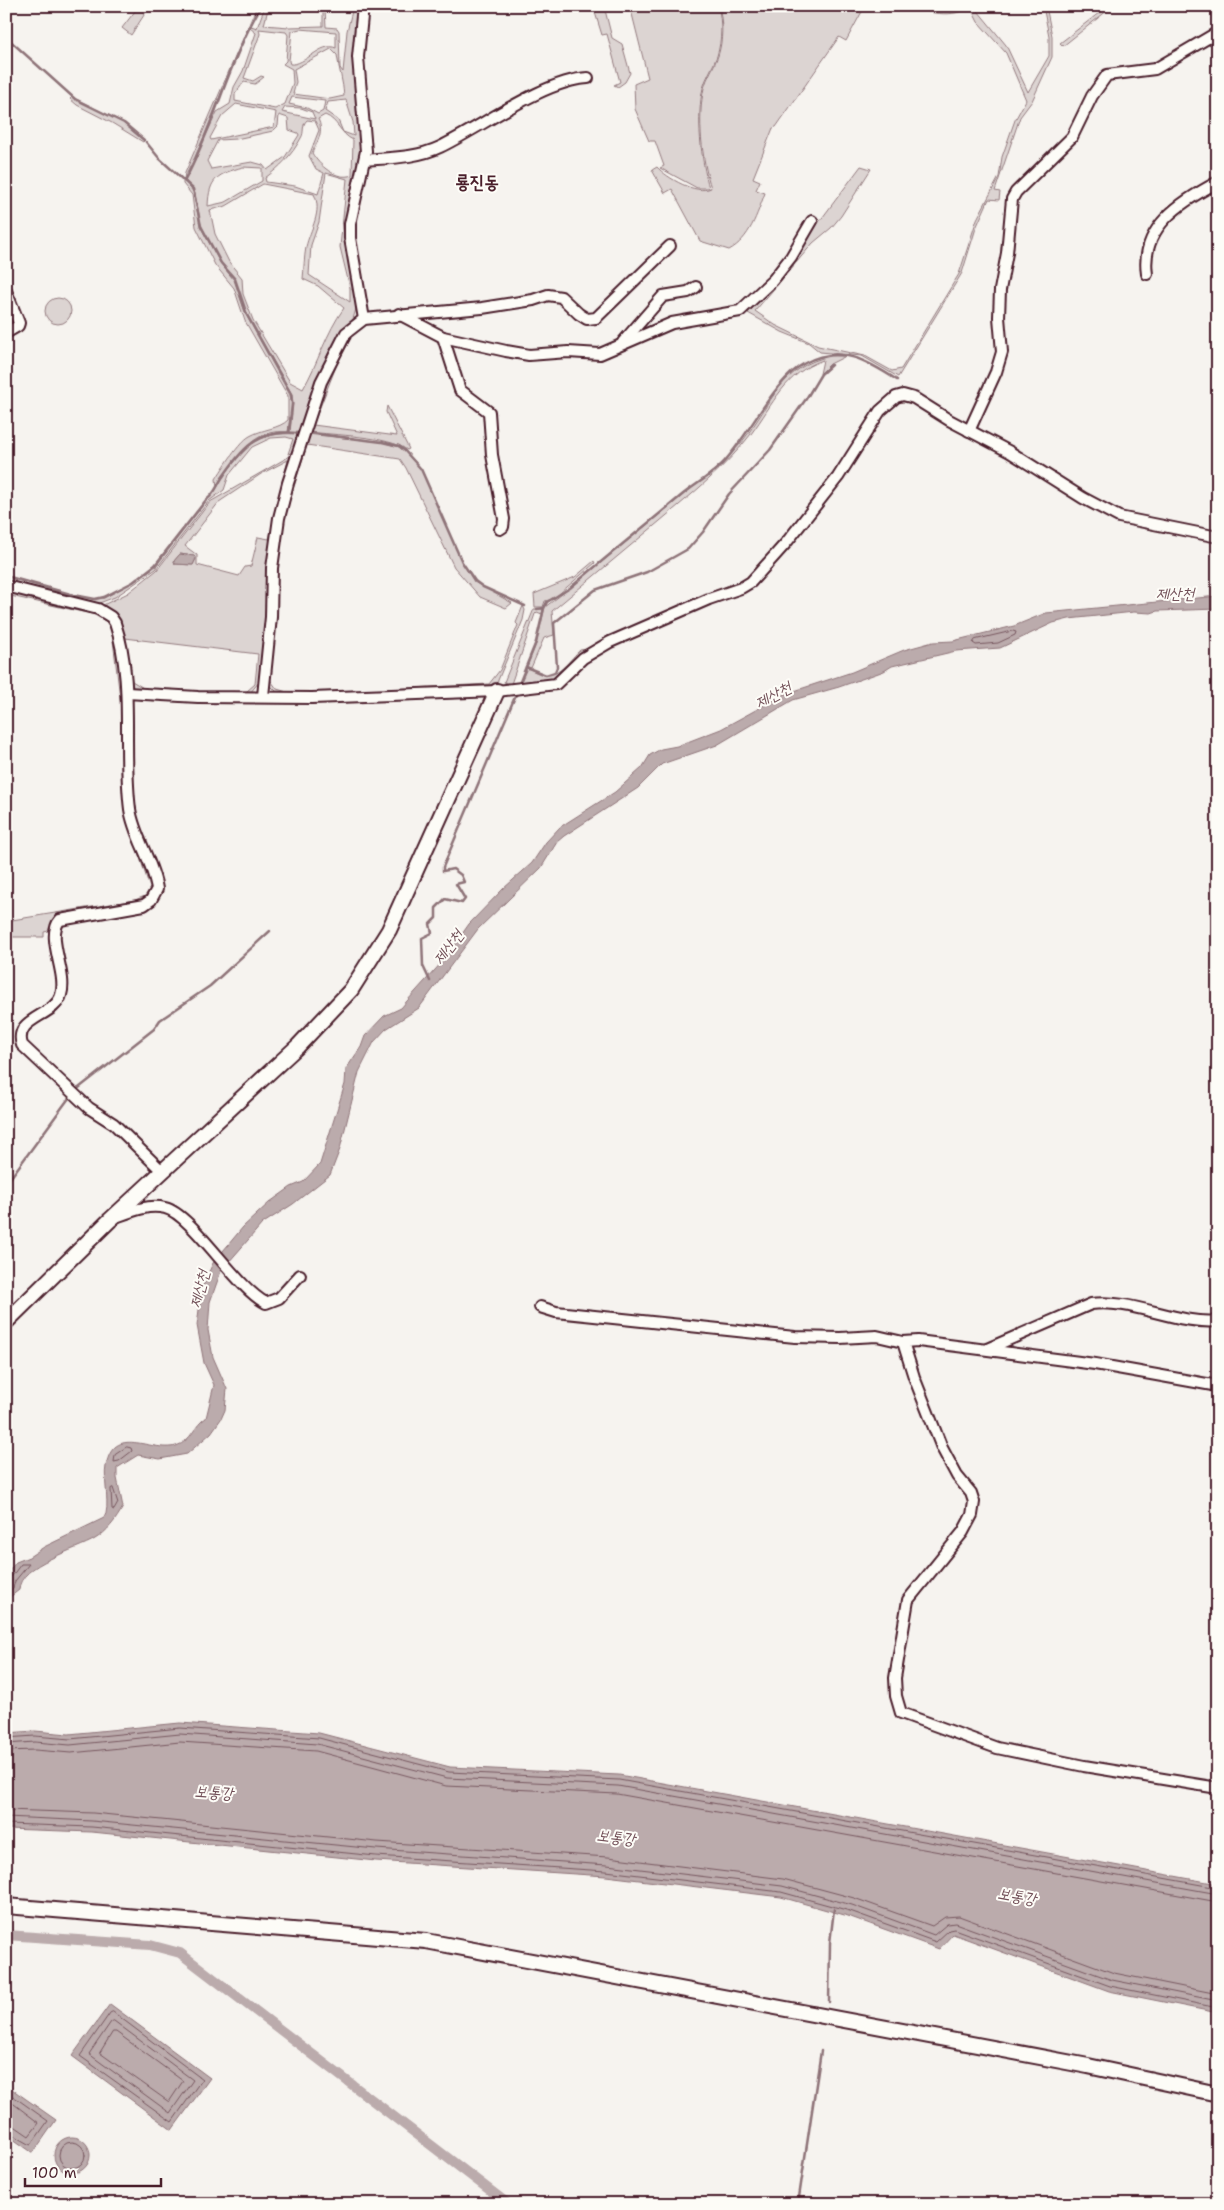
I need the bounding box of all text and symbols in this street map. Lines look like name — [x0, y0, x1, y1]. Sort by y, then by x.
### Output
district label: 룡진동 — [455, 170, 499, 194]
water label: 제산천 — [1156, 583, 1196, 604]
water label: 제산천 — [751, 676, 797, 713]
water label: 제산천 — [428, 924, 469, 969]
water label: 제산천 — [184, 1266, 214, 1310]
water label: 보통강 — [194, 1780, 236, 1804]
water label: 보통강 — [596, 1824, 639, 1850]
water label: 보통강 — [996, 1882, 1040, 1910]
scale bar — [25, 2155, 161, 2187]
text: 100 m — [32, 2163, 77, 2183]

